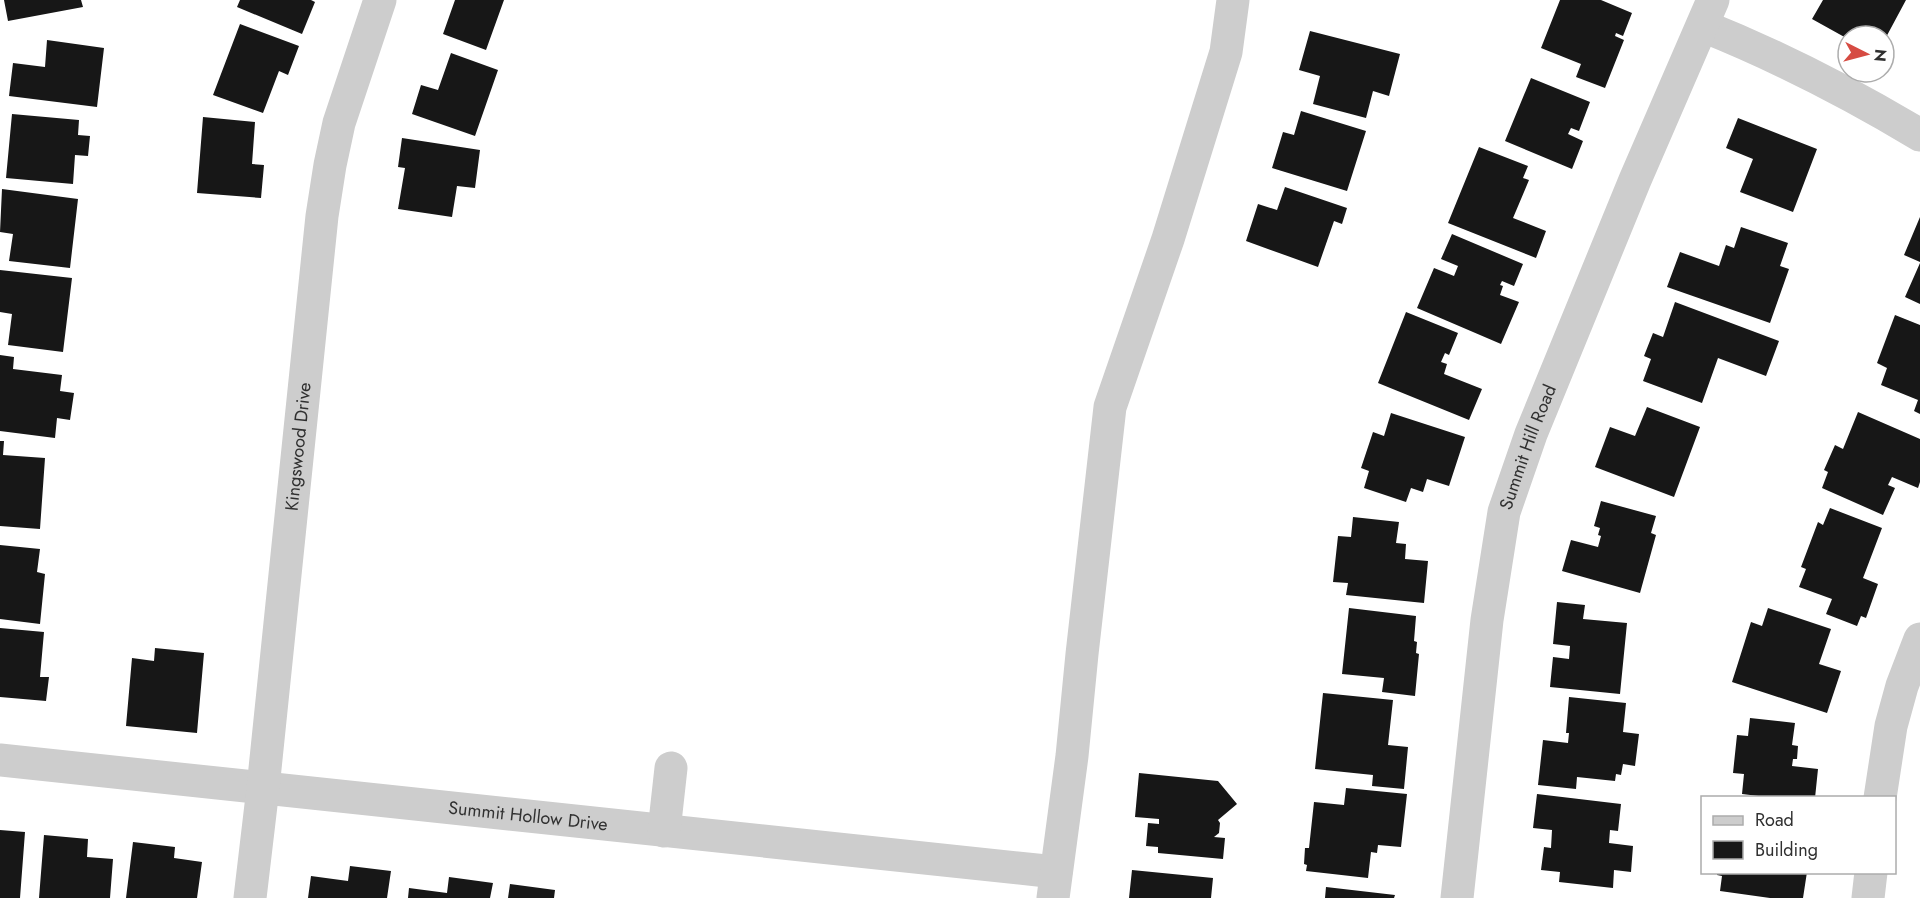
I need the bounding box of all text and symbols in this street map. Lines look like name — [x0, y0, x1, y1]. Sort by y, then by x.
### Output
north arrow — [1836, 24, 1896, 84]
text: N — [1868, 48, 1893, 63]
street label: Summit Hill Road — [1493, 380, 1563, 513]
street label: Kingswood Drive — [279, 381, 318, 512]
street label: Summit Hollow Drive — [447, 795, 609, 837]
legend — [1701, 796, 1896, 874]
text: Road — [1755, 807, 1794, 833]
text: Building — [1755, 837, 1818, 863]

